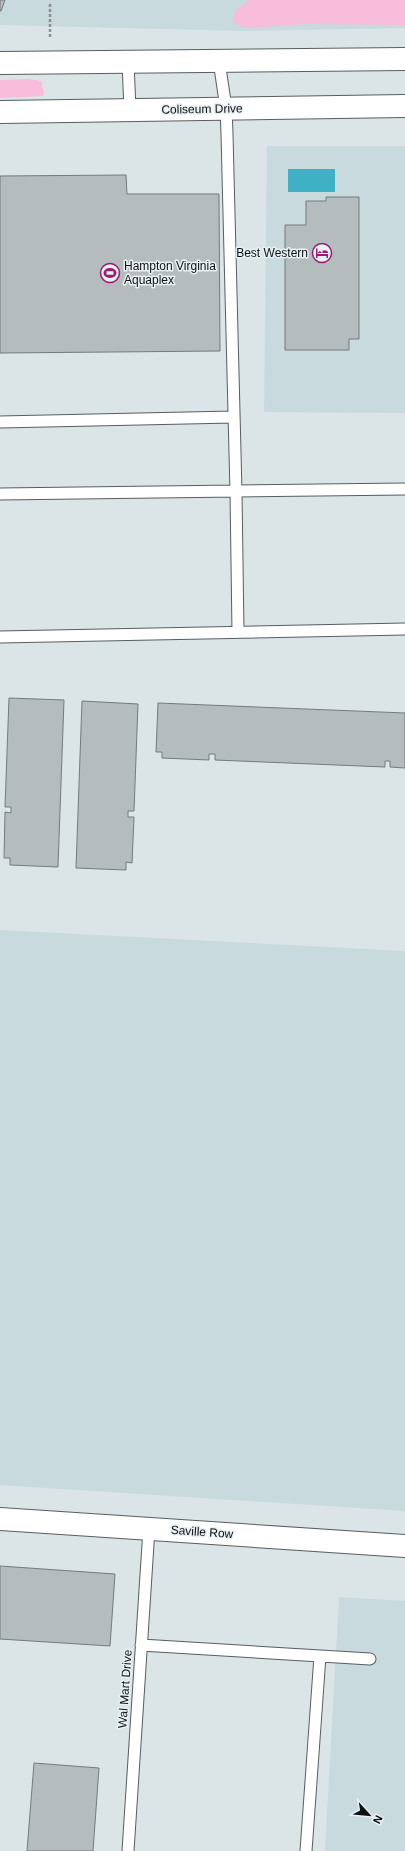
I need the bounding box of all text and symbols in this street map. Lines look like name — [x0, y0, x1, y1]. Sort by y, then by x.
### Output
street label: Coliseum Drive — [161, 101, 243, 117]
hotel icon: Best Western — [311, 242, 333, 264]
place label: Best Western — [236, 246, 308, 260]
place label: Hampton Virginia Aquaplex — [124, 259, 216, 287]
sports icon: Hampton Virginia Aquaplex — [99, 262, 121, 284]
street label: Saville Row — [170, 1523, 234, 1541]
street label: Wal Mart Drive — [115, 1649, 135, 1729]
north arrow — [349, 1795, 389, 1835]
text: N — [371, 1813, 385, 1826]

